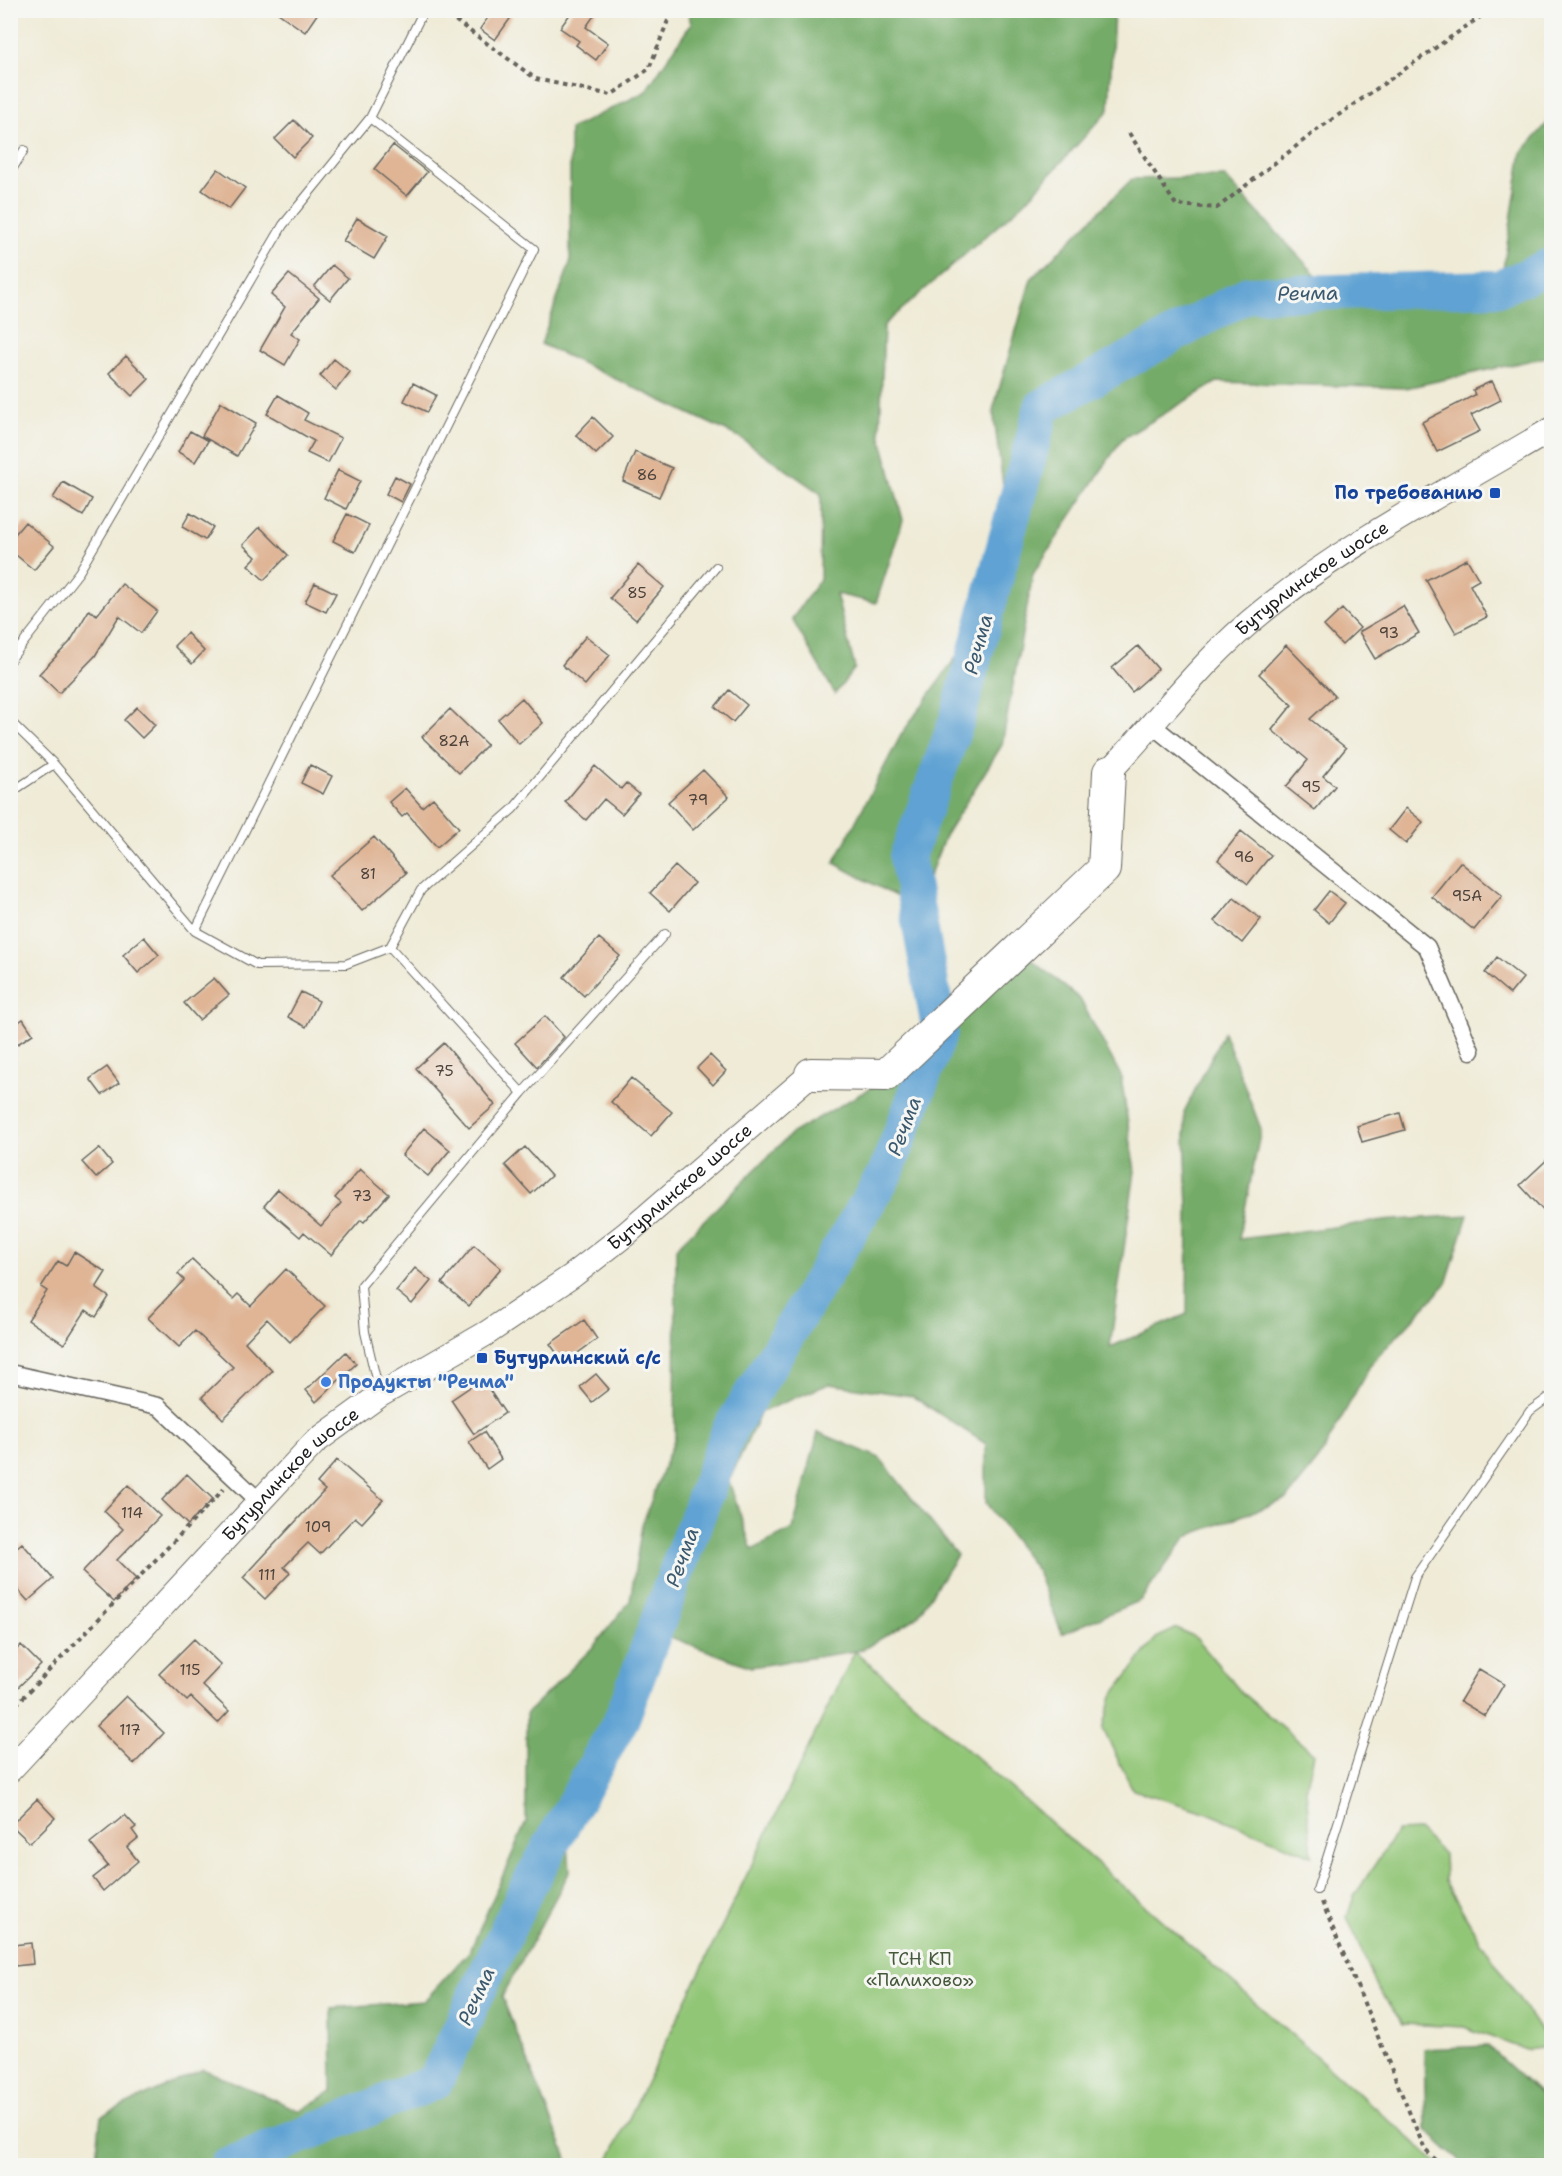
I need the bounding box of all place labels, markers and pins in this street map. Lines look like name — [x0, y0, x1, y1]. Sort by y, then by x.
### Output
place label: По требованию — [1335, 481, 1483, 505]
marker: По требованию — [1488, 486, 1502, 500]
place label: Бутурлинский с/с — [494, 1346, 661, 1370]
marker: Бутурлинский с/с — [475, 1351, 489, 1365]
place label: Продукты "Речма" — [338, 1370, 514, 1394]
marker: Продукты "Речма" — [319, 1375, 333, 1389]

